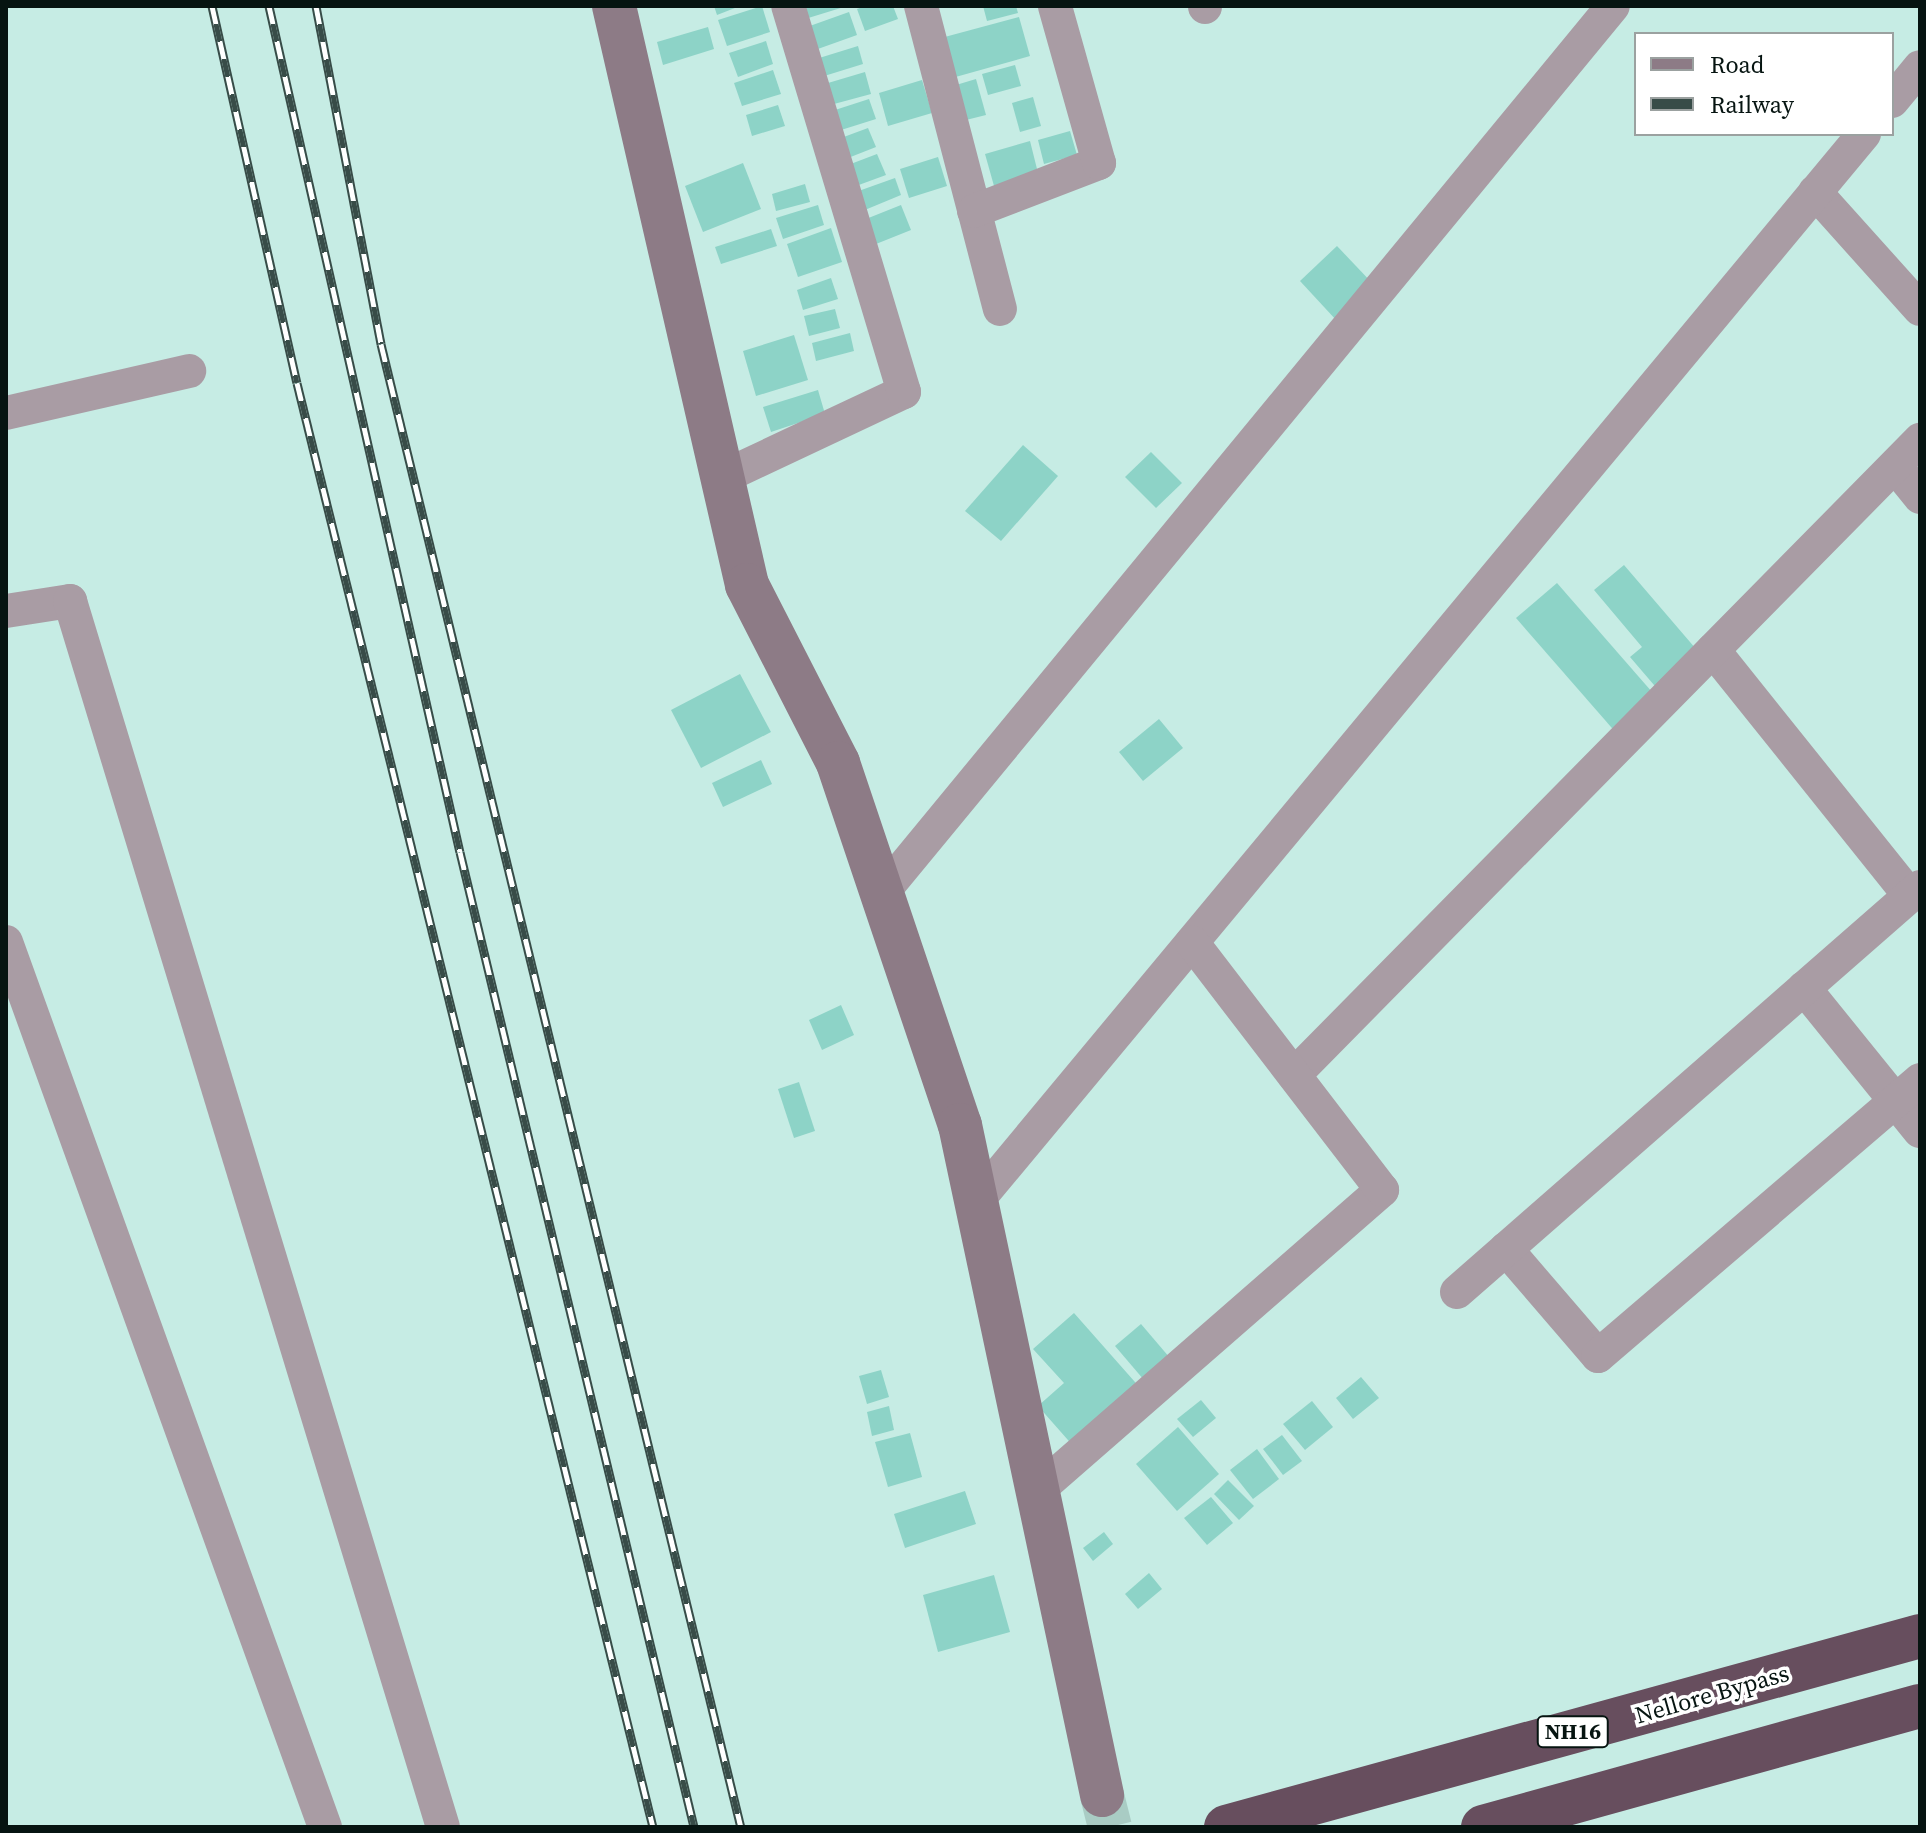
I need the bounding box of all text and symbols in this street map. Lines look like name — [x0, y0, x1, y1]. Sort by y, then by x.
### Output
legend — [1634, 32, 1894, 136]
text: Road — [1710, 48, 1764, 81]
text: Railway — [1710, 88, 1794, 121]
street label: Nellore Bypass — [1632, 1658, 1792, 1730]
road number: NH16 — [1535, 1714, 1611, 1750]

